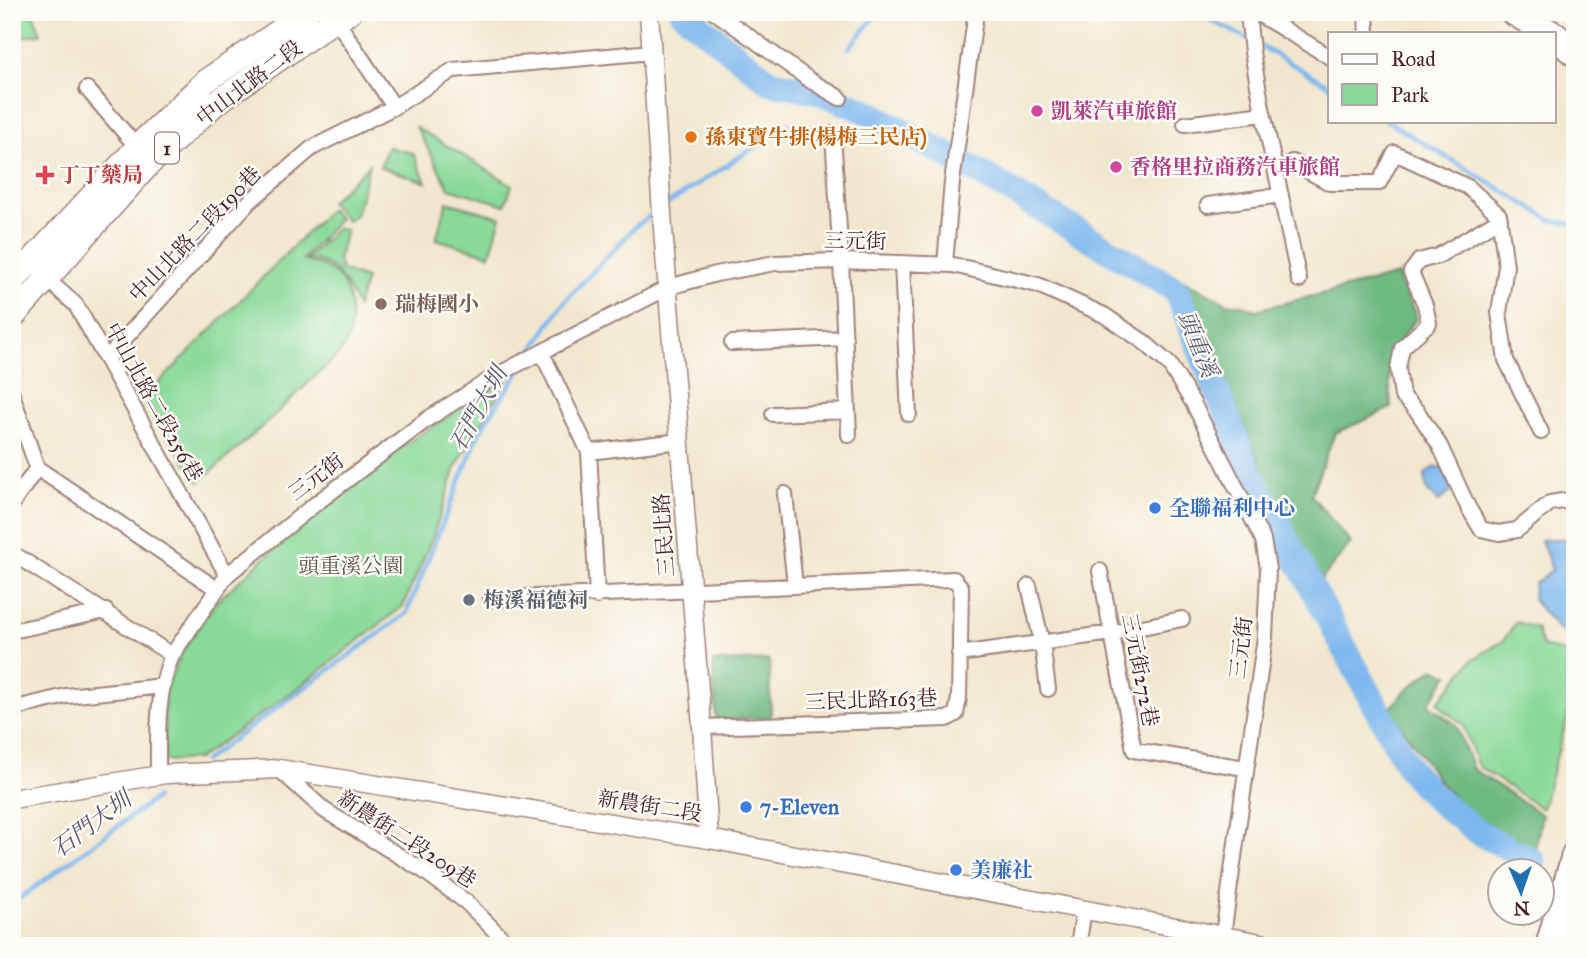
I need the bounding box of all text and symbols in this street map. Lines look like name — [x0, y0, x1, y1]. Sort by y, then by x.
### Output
legend — [1328, 32, 1556, 122]
street label: 中山北路二段 — [191, 35, 307, 131]
text: Road — [1391, 46, 1436, 72]
text: Park — [1391, 82, 1429, 108]
place label: 凱萊汽車旅館 — [1051, 98, 1177, 124]
marker: 凱萊汽車旅館 — [1029, 103, 1045, 119]
place label: 孫東寶牛排(楊梅三民店) — [705, 124, 927, 150]
marker: 孫東寶牛排(楊梅三民店) — [683, 129, 699, 145]
road number: 1 — [155, 132, 179, 164]
place label: 香格里拉商務汽車旅館 — [1130, 154, 1340, 180]
marker: 香格里拉商務汽車旅館 — [1108, 159, 1124, 175]
street label: 中山北路二段190巷 — [124, 161, 266, 307]
place label: 丁丁藥局 — [59, 162, 143, 188]
marker: 丁丁藥局 — [37, 167, 53, 183]
street label: 三元街 — [823, 227, 887, 255]
place label: 瑞梅國小 — [395, 291, 479, 317]
marker: 瑞梅國小 — [373, 296, 389, 312]
water label: 頭重溪 — [1172, 307, 1225, 384]
street label: 中山北路二段256巷 — [100, 318, 208, 486]
water label: 石門大圳 — [443, 358, 514, 456]
street label: 三元街 — [283, 448, 349, 506]
street label: 三民北路 — [648, 492, 680, 578]
place label: 全聯福利中心 — [1169, 495, 1295, 521]
marker: 全聯福利中心 — [1147, 500, 1163, 516]
park label: 頭重溪公園 — [299, 553, 404, 579]
place label: 梅溪福德祠 — [483, 587, 588, 613]
marker: 梅溪福德祠 — [461, 592, 477, 608]
street label: 三元街272巷 — [1116, 611, 1164, 729]
street label: 三元街 — [1224, 615, 1258, 681]
street label: 三民北路163巷 — [804, 685, 938, 715]
water label: 石門大圳 — [46, 783, 139, 863]
street label: 新農街二段209巷 — [333, 785, 481, 893]
street label: 新農街二段 — [596, 785, 704, 827]
place label: 7-Eleven — [760, 794, 840, 820]
marker: 7-Eleven — [738, 799, 754, 815]
north arrow — [1486, 856, 1556, 926]
place label: 美廉社 — [970, 857, 1033, 883]
marker: 美廉社 — [948, 862, 964, 878]
text: N — [1513, 897, 1530, 920]

